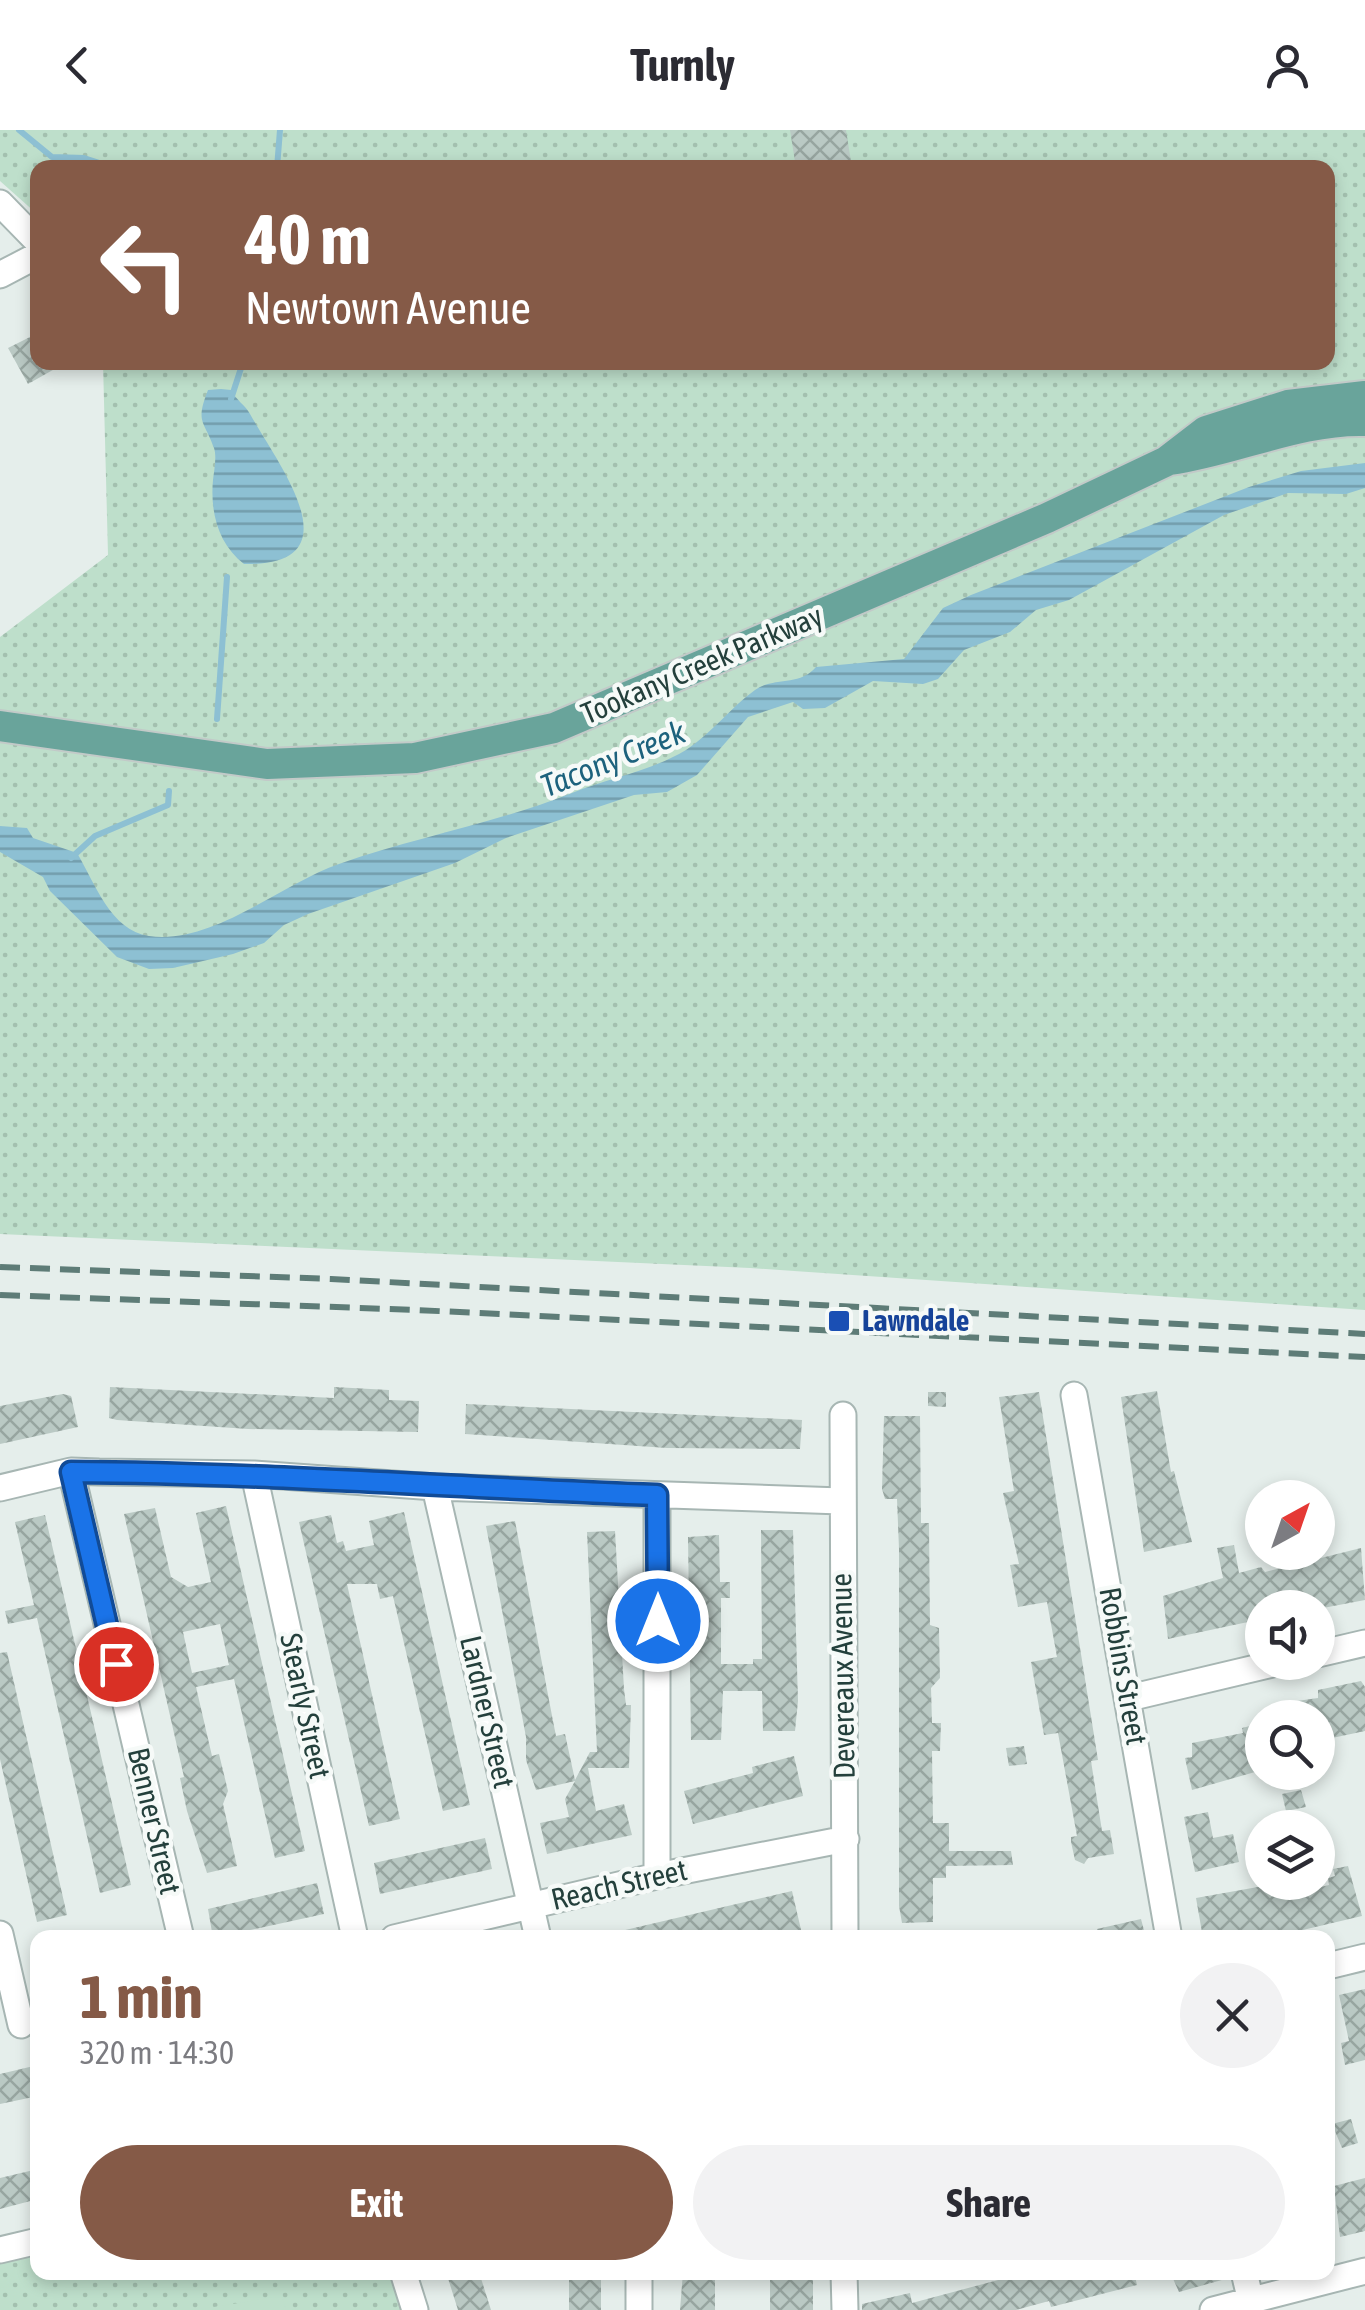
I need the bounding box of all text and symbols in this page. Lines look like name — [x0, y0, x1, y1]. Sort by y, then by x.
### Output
icon: back — [50, 38, 105, 93]
icon: person — [1260, 38, 1315, 93]
text: Turnly — [630, 39, 735, 91]
text: 40 m — [245, 199, 371, 279]
icon: left — [80, 200, 210, 330]
text: Newtown Avenue — [245, 282, 531, 334]
street label: Tookany Creek Parkway — [576, 598, 827, 730]
water label: Tacony Creek — [535, 713, 691, 804]
place label: Lawndale — [862, 1303, 969, 1337]
marker: Lawndale — [826, 1308, 852, 1334]
north arrow — [1245, 1480, 1335, 1570]
map controls — [1245, 1480, 1335, 1900]
position arrow — [606, 1569, 710, 1673]
street label: Devereaux Avenue — [823, 1573, 861, 1779]
street label: Robbins Street — [1093, 1584, 1155, 1747]
button: sound — [1245, 1590, 1335, 1680]
pin — [74, 1622, 159, 1707]
street label: Stearly Street — [274, 1630, 338, 1781]
street label: Lardner Street — [454, 1632, 522, 1791]
icon: arrive — [89, 1637, 144, 1692]
button: search — [1245, 1700, 1335, 1790]
street label: Benner Street — [122, 1744, 188, 1897]
button: layers — [1245, 1810, 1335, 1900]
street label: Reach Street — [548, 1852, 690, 1916]
text: 1 min — [80, 1962, 203, 2031]
button: close — [1180, 1963, 1285, 2068]
text: 320 m · 14:30 — [80, 2034, 234, 2071]
button: Exit — [80, 2145, 673, 2260]
button: Share — [693, 2145, 1285, 2260]

